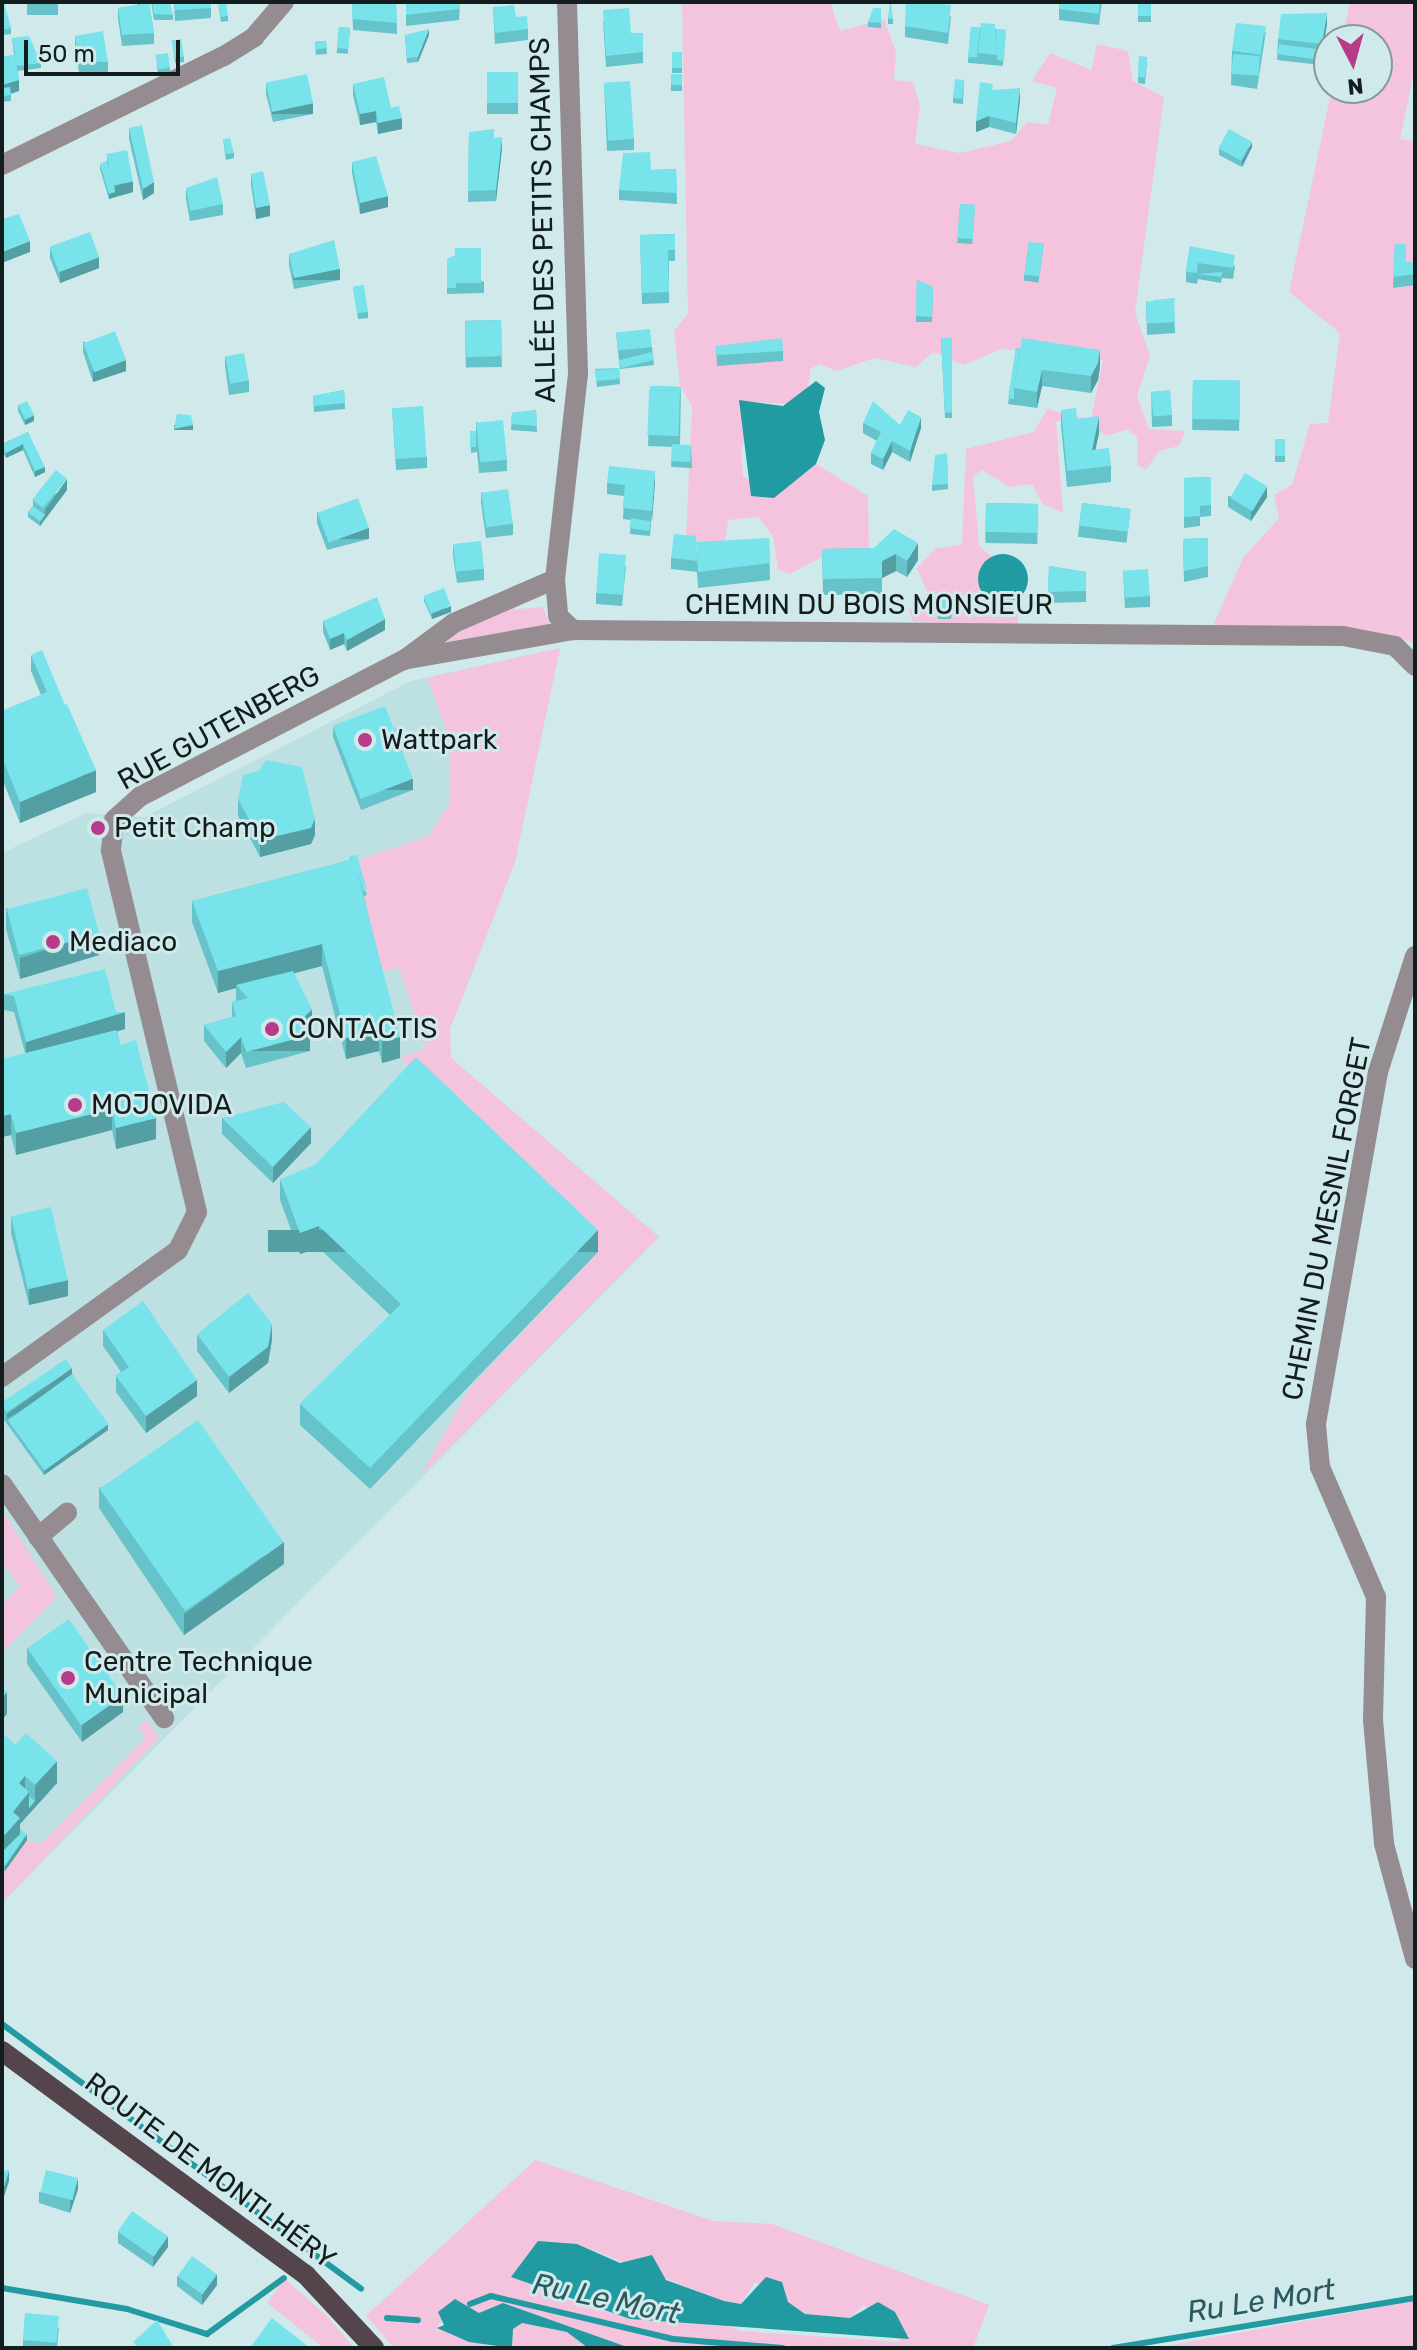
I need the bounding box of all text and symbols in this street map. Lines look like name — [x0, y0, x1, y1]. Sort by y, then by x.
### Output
scale bar — [28, 24, 184, 74]
north arrow — [1313, 24, 1393, 104]
street label: ALLÉE DES PETITS CHAMPS — [523, 37, 563, 403]
text: 50 m — [38, 40, 95, 68]
text: N — [1346, 72, 1365, 101]
street label: CHEMIN DU BOIS MONSIEUR — [685, 588, 1053, 622]
street label: RUE GUTENBERG — [112, 658, 326, 798]
place label: Wattpark — [381, 723, 497, 757]
marker: Wattpark — [356, 731, 374, 749]
place label: Petit Champ — [114, 811, 276, 845]
marker: Petit Champ — [89, 819, 107, 837]
place label: Mediaco — [69, 925, 177, 959]
marker: Mediaco — [44, 933, 62, 951]
place label: CONTACTIS — [288, 1012, 438, 1046]
marker: CONTACTIS — [263, 1020, 281, 1038]
street label: CHEMIN DU MESNIL FORGET — [1275, 1034, 1379, 1404]
place label: MOJOVIDA — [91, 1088, 232, 1122]
marker: MOJOVIDA — [66, 1096, 84, 1114]
place label: Centre Technique Municipal — [84, 1645, 314, 1711]
marker: Centre Technique Municipal — [59, 1669, 77, 1687]
street label: ROUTE DE MONTLHÉRY — [78, 2066, 342, 2276]
water label: Ru Le Mort — [529, 2266, 683, 2332]
water label: Ru Le Mort — [1184, 2272, 1338, 2330]

